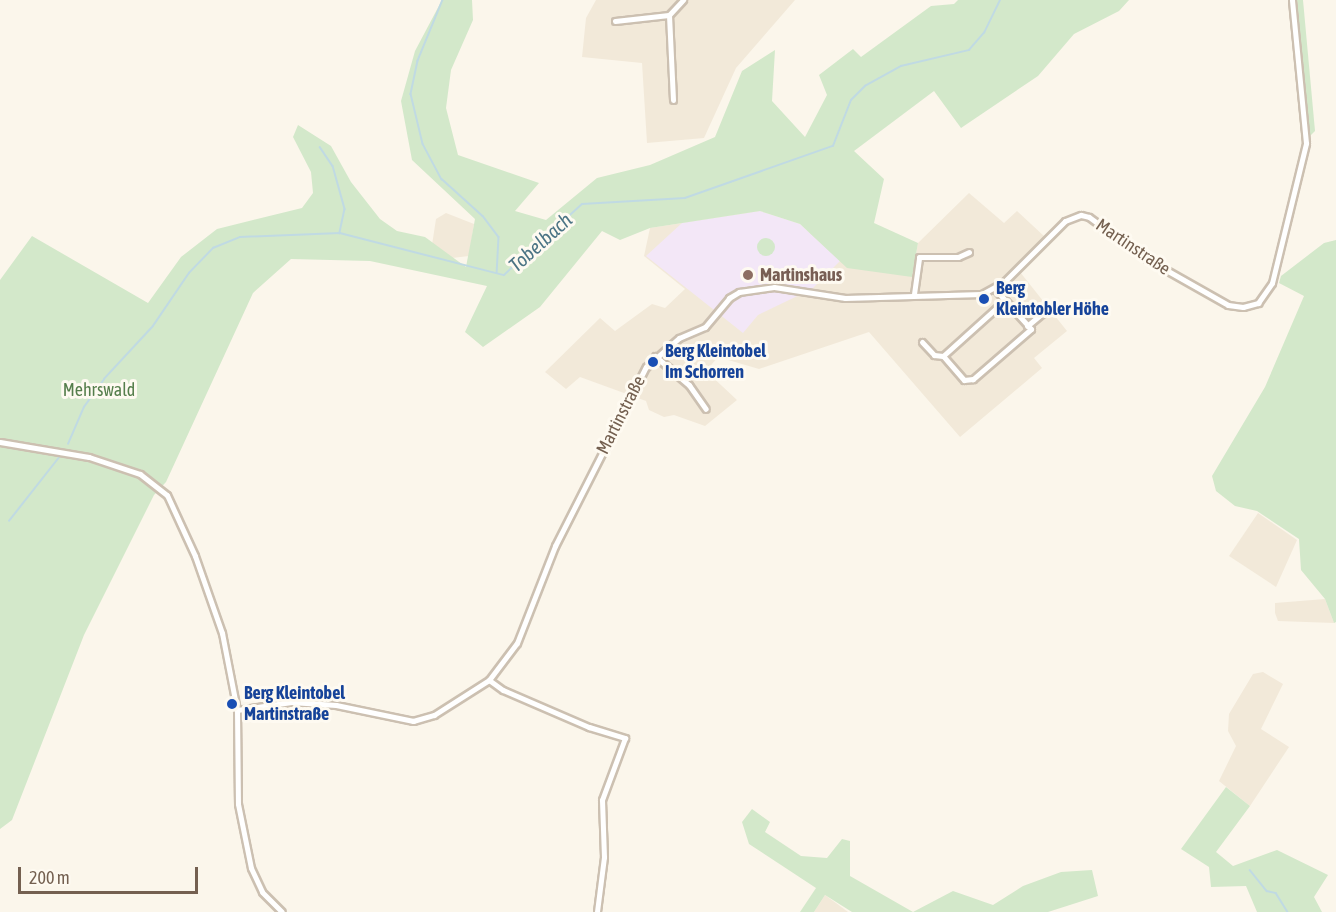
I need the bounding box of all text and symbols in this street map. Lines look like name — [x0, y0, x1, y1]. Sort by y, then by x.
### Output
water label: Tobelbach — [503, 207, 577, 277]
street label: Martinstraße — [1092, 214, 1174, 280]
place label: Martinshaus — [760, 264, 842, 286]
marker: Martinshaus — [741, 268, 755, 282]
place label: Berg Kleintobler Höhe — [996, 278, 1109, 320]
marker: Berg Kleintobler Höhe — [977, 292, 991, 306]
place label: Berg Kleintobel Im Schorren — [665, 341, 766, 384]
marker: Berg Kleintobel Im Schorren — [646, 355, 660, 369]
street label: Martinstraße — [592, 372, 650, 458]
park label: Mehrswald — [63, 379, 135, 401]
place label: Berg Kleintobel Martinstraße — [244, 683, 345, 726]
marker: Berg Kleintobel Martinstraße — [225, 697, 239, 711]
scale bar — [21, 855, 201, 893]
text: 200 m — [29, 867, 70, 888]

